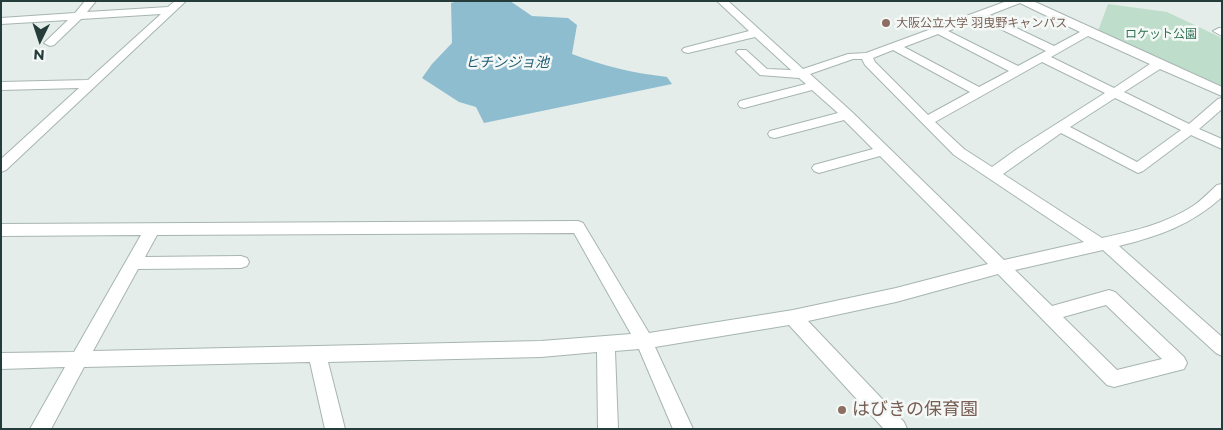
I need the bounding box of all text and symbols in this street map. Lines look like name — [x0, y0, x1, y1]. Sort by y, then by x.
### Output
north arrow — [15, 15, 65, 65]
place label: 大阪公立大学 羽曳野キャンパス — [896, 16, 1067, 30]
marker: 大阪公立大学 羽曳野キャンパス — [880, 17, 892, 29]
park label: ロケット公園 — [1125, 27, 1197, 41]
text: N — [33, 46, 45, 64]
water label: ヒチンジョ池 — [465, 55, 549, 71]
place label: はびきの保育園 — [852, 399, 978, 421]
marker: はびきの保育園 — [836, 404, 848, 416]

